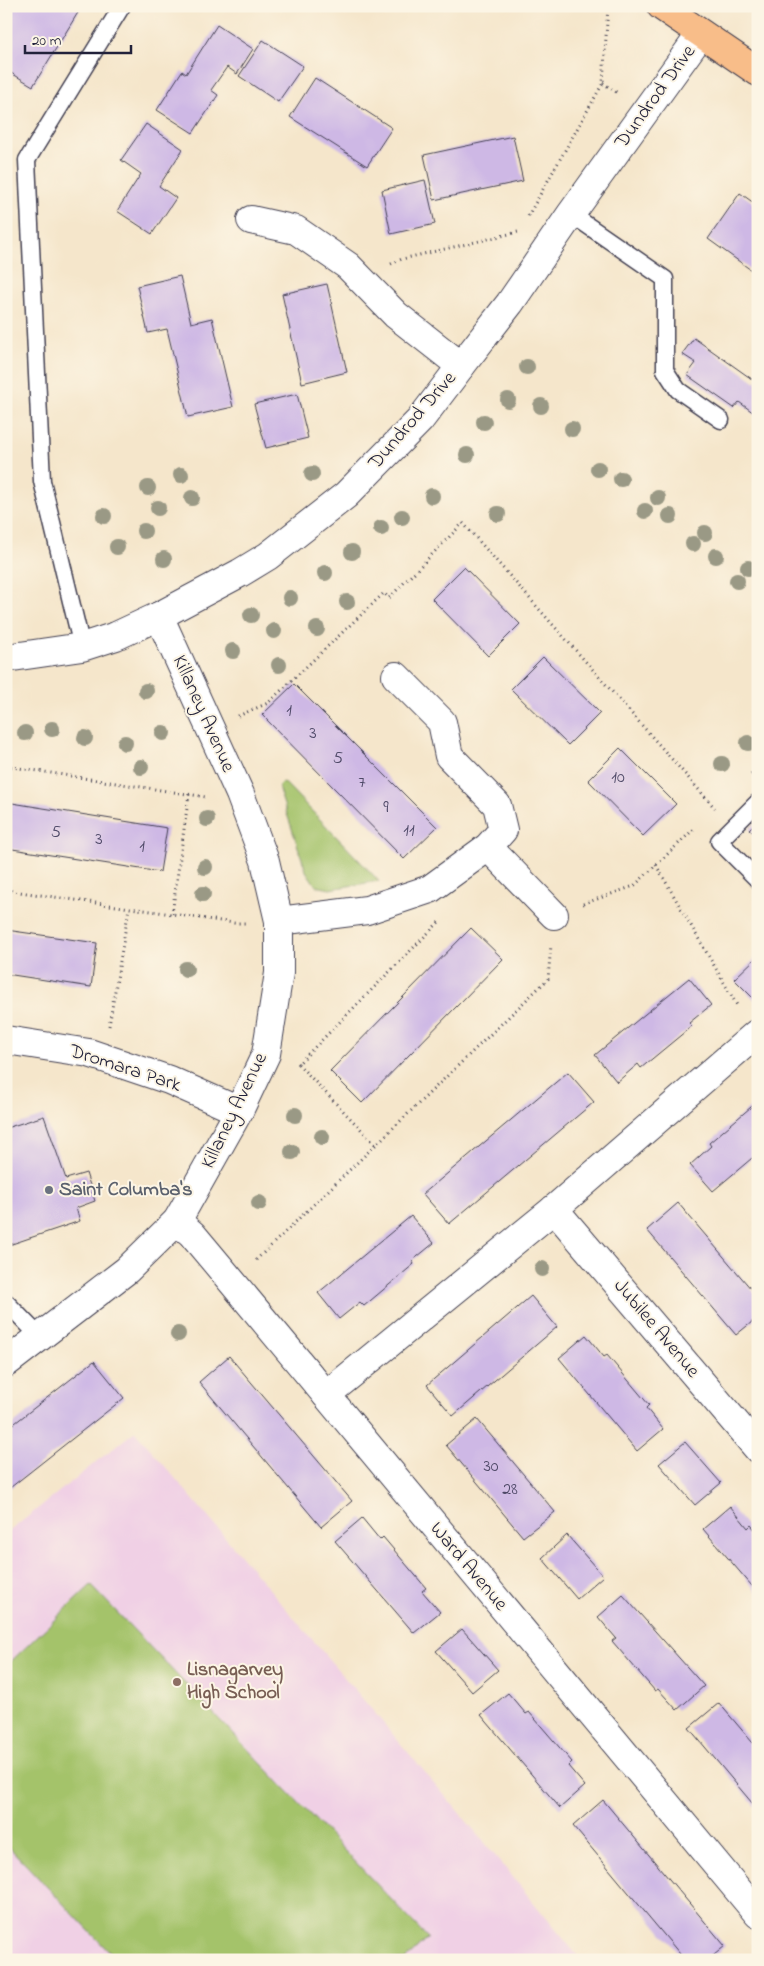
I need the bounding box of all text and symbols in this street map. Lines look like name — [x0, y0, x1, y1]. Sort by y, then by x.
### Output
scale bar — [25, 22, 131, 54]
text: 20 m — [32, 30, 62, 52]
street label: Dundrod Drive — [608, 39, 704, 156]
street label: Dundrod Drive — [361, 366, 464, 477]
street label: Killaney Avenue — [164, 651, 242, 777]
house number: 1 — [286, 698, 292, 724]
house number: 3 — [309, 721, 317, 747]
house number: 5 — [333, 746, 343, 772]
house number: 10 — [611, 765, 625, 791]
house number: 7 — [358, 770, 366, 796]
house number: 9 — [383, 795, 389, 821]
house number: 11 — [403, 818, 415, 844]
house number: 5 — [51, 820, 61, 846]
house number: 3 — [95, 827, 103, 853]
house number: 1 — [139, 834, 145, 860]
street label: Dromara Park — [65, 1037, 185, 1101]
street label: Killaney Avenue — [194, 1048, 276, 1174]
place label: Saint Columba's — [59, 1176, 192, 1205]
marker: Saint Columba's — [43, 1184, 55, 1196]
street label: Jubilee Avenue — [606, 1273, 706, 1385]
house number: 30 — [483, 1454, 499, 1480]
house number: 28 — [502, 1477, 518, 1503]
street label: Ward Avenue — [422, 1516, 514, 1618]
place label: Lisnagarvey High School — [187, 1656, 283, 1709]
marker: Lisnagarvey High School — [171, 1676, 183, 1688]

